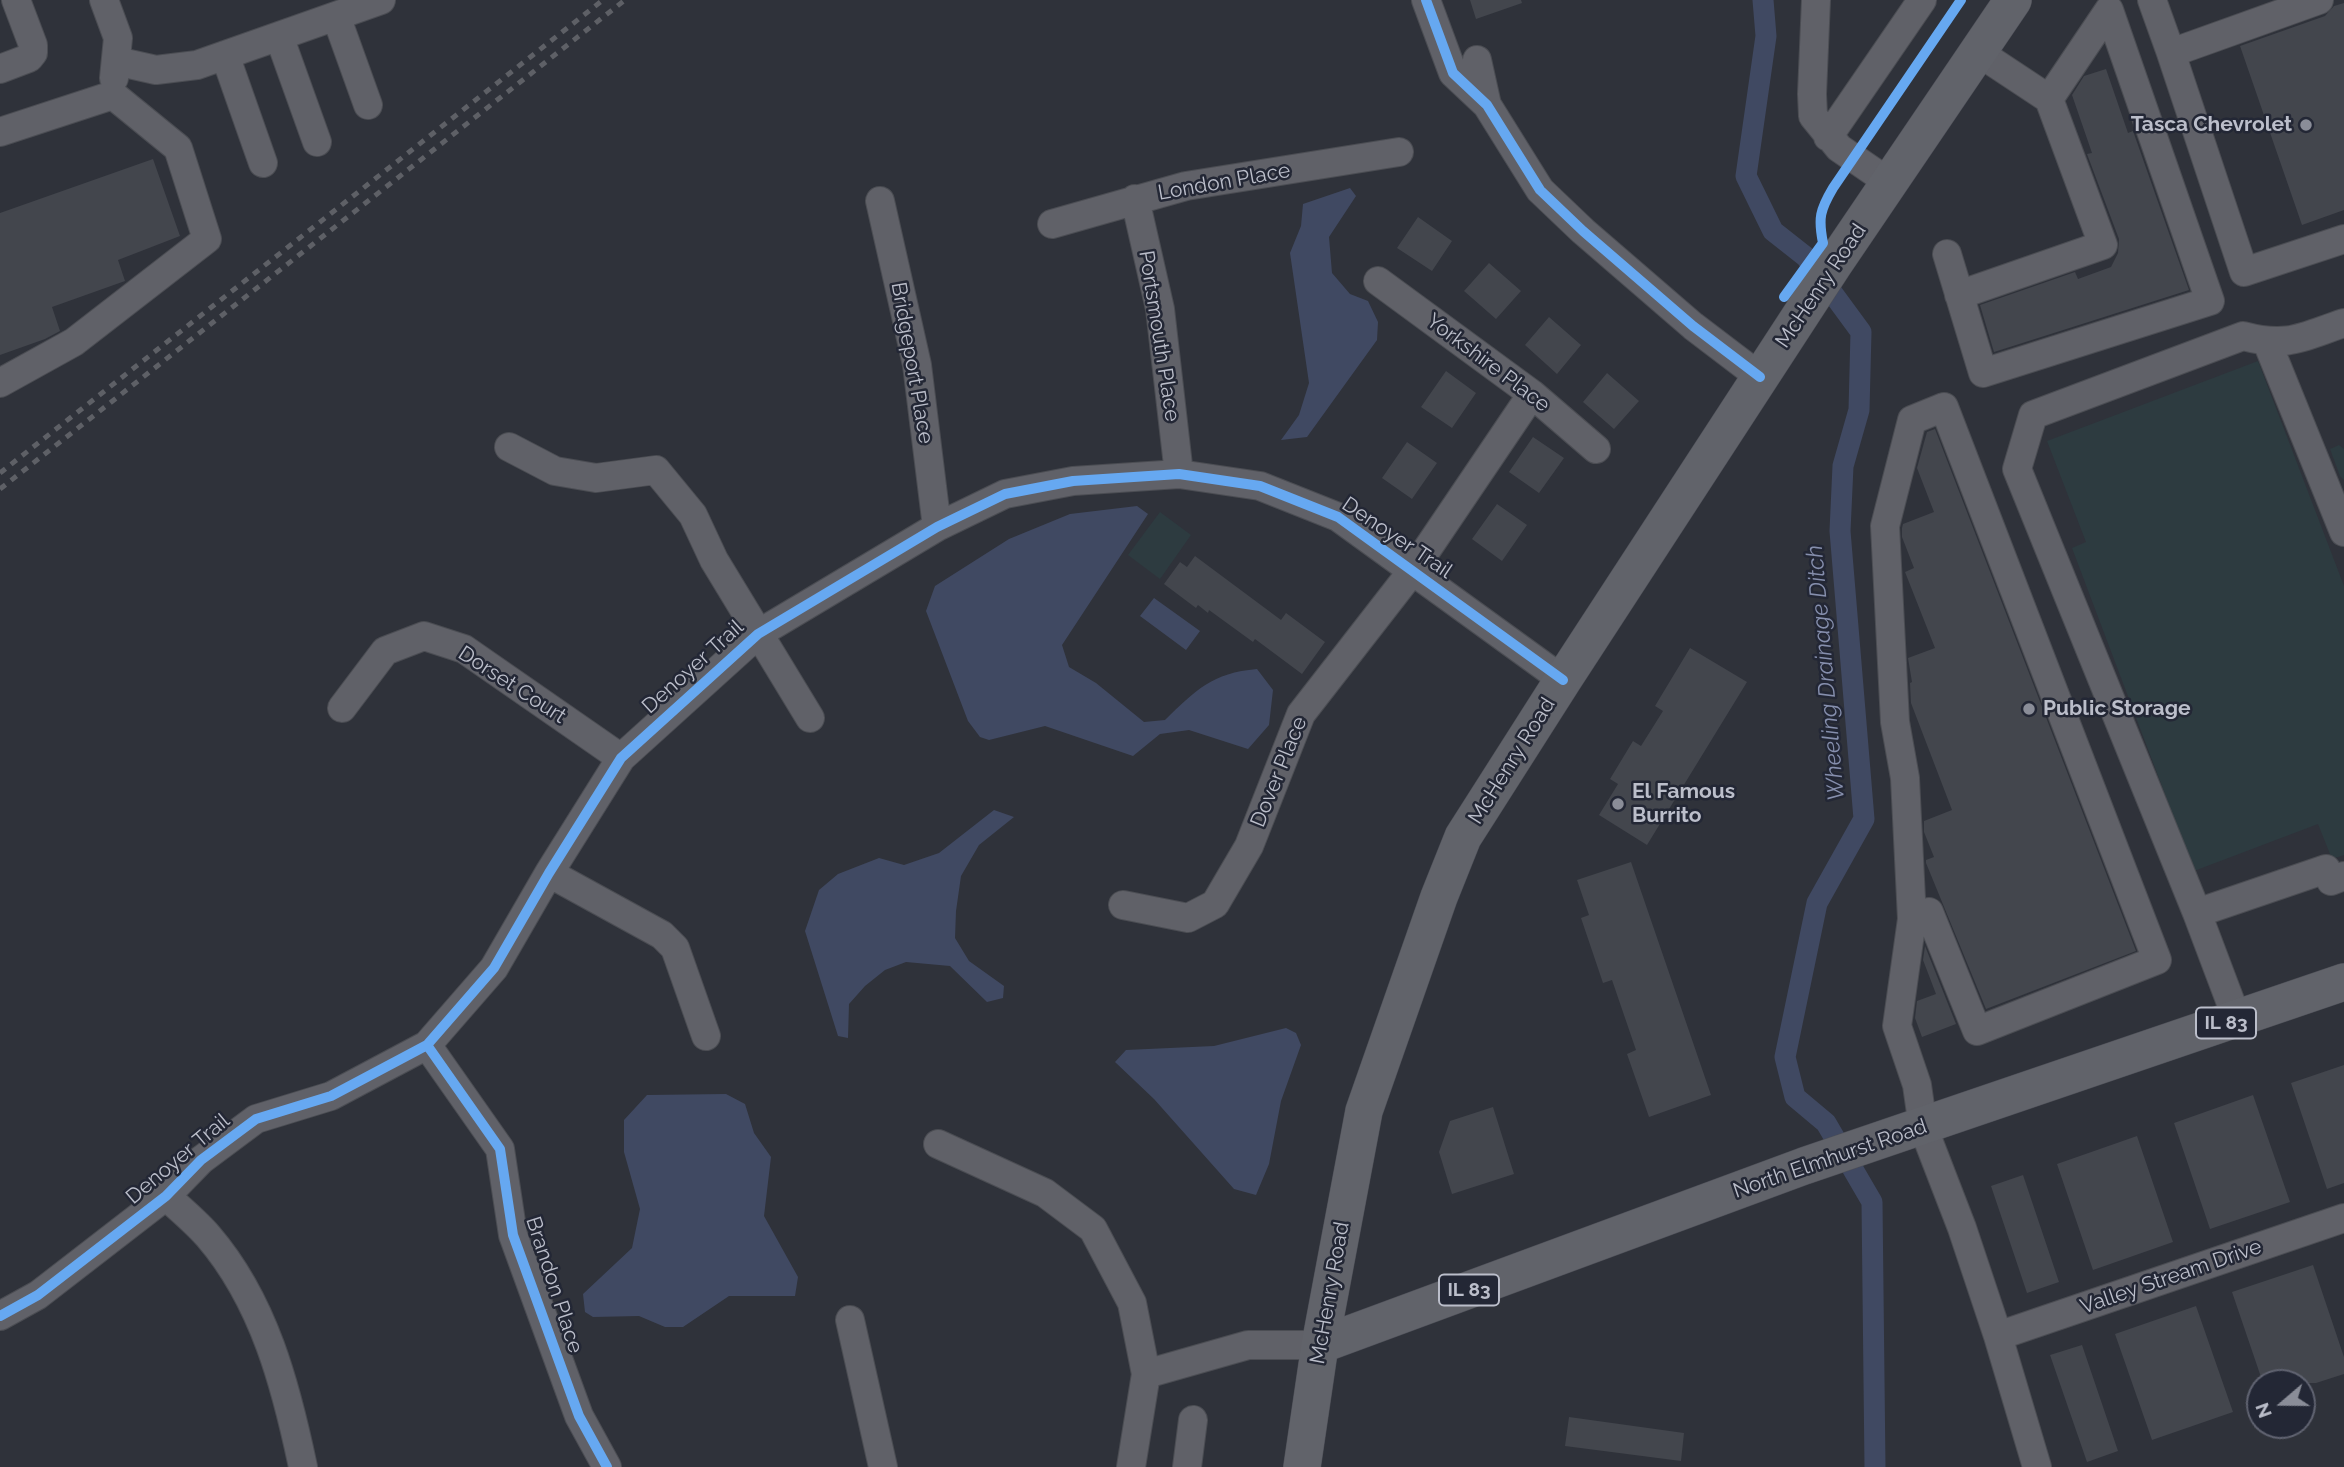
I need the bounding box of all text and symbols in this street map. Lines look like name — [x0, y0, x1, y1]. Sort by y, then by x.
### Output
place label: Tasca Chevrolet — [2131, 112, 2292, 138]
marker: Tasca Chevrolet — [2298, 117, 2314, 133]
street label: London Place — [1156, 158, 1292, 206]
street label: McHenry Road — [1770, 219, 1872, 353]
street label: Portsmouth Place — [1133, 249, 1185, 423]
street label: Bridgeport Place — [885, 280, 939, 446]
street label: Yorkshire Place — [1421, 308, 1555, 418]
street label: Denoyer Trail — [1337, 492, 1457, 584]
water label: Wheeling Drainage Ditch — [1801, 544, 1851, 802]
street label: Denoyer Trail — [637, 615, 749, 719]
street label: Dorset Court — [453, 641, 571, 729]
street label: McHenry Road — [1463, 693, 1561, 829]
place label: Public Storage — [2043, 696, 2191, 722]
marker: Public Storage — [2021, 701, 2037, 717]
street label: Dover Place — [1245, 713, 1313, 831]
place label: El Famous Burrito — [1632, 779, 1735, 829]
marker: El Famous Burrito — [1610, 796, 1626, 812]
road number: IL 83 — [2196, 1007, 2256, 1038]
street label: Denoyer Trail — [121, 1108, 235, 1210]
street label: North Elmhurst Road — [1730, 1114, 1930, 1204]
street label: Brandon Place — [520, 1214, 588, 1356]
street label: McHenry Road — [1305, 1220, 1355, 1366]
street label: Valley Stream Drive — [2077, 1234, 2265, 1320]
road number: IL 83 — [1439, 1274, 1499, 1306]
north arrow — [2246, 1369, 2316, 1439]
text: N — [2250, 1400, 2276, 1421]

